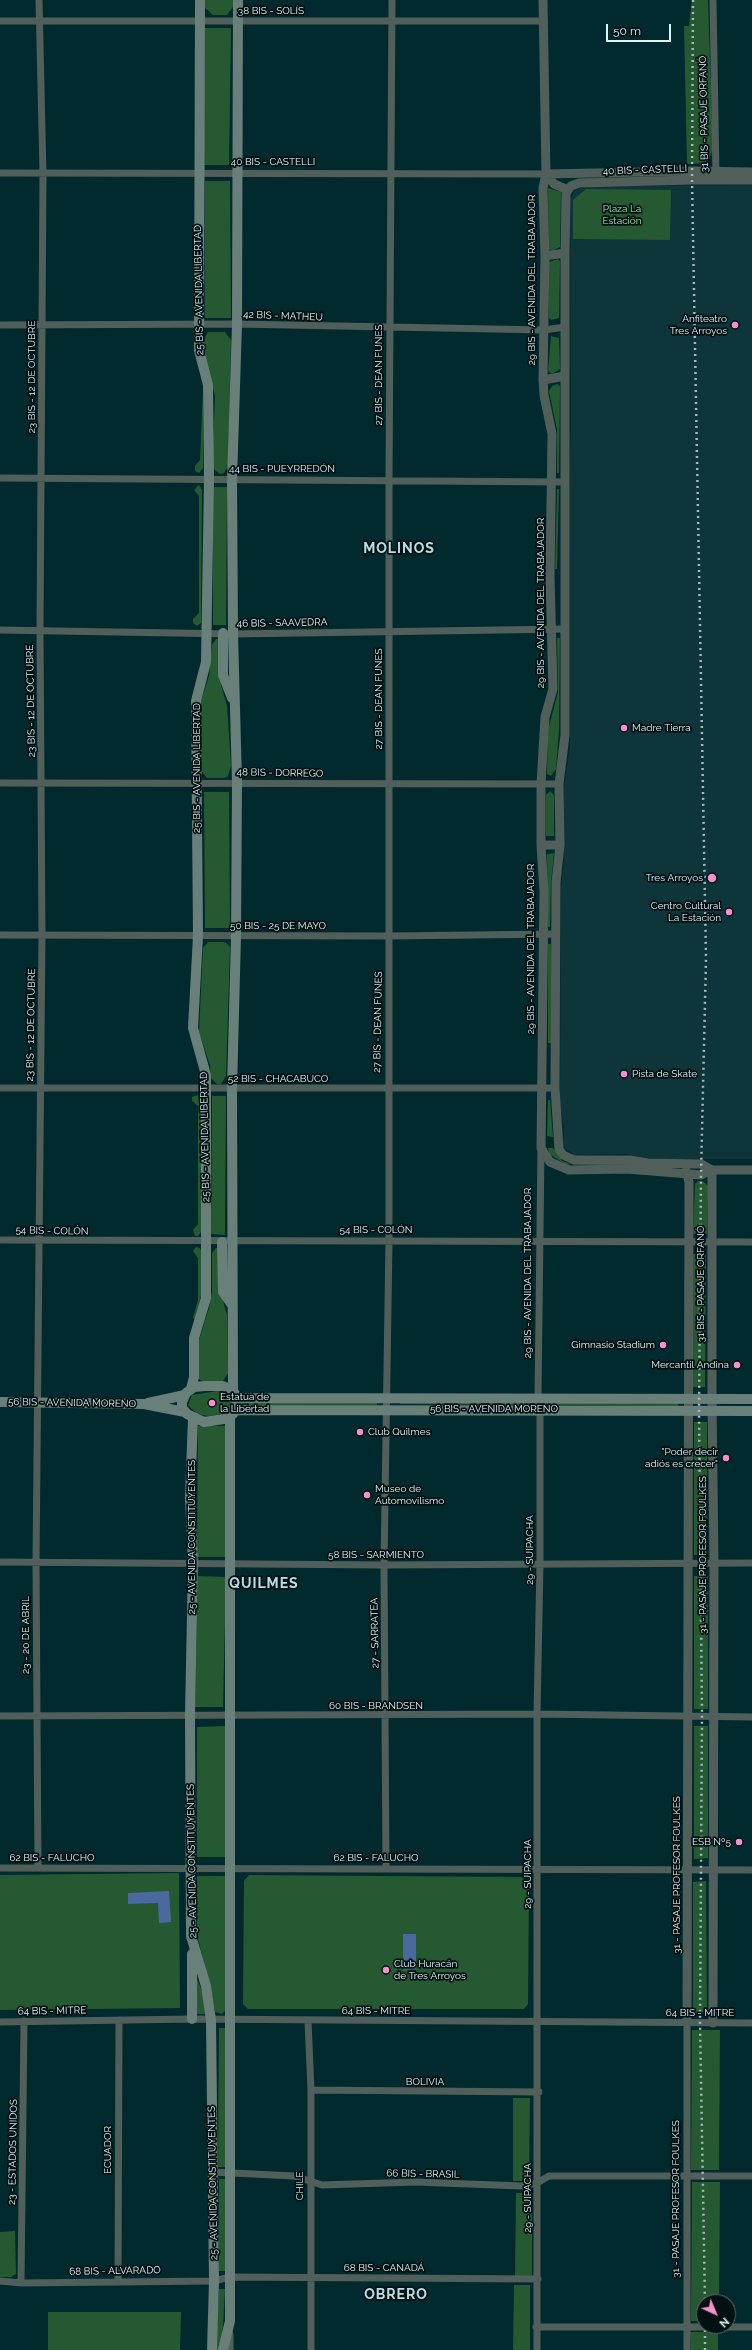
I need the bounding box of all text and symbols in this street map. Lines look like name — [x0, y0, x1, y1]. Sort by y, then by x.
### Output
street label: 38 BIS - SOLÍS — [238, 5, 304, 17]
scale bar — [608, 16, 673, 42]
text: 50 m — [613, 24, 641, 38]
street label: 31 BIS - PASAJE ORFANÓ — [697, 56, 711, 172]
street label: 40 BIS - CASTELLI — [231, 156, 315, 168]
street label: 40 BIS - CASTELLI — [603, 163, 687, 177]
street label: 29 BIS - AVENIDA DEL TRABAJADOR — [526, 195, 538, 365]
park label: Plaza La Estación — [602, 203, 642, 226]
street label: 25 BIS - AVENIDA LIBERTAD — [192, 225, 206, 355]
street label: 42 BIS - MATHEU — [243, 309, 323, 323]
place label: Anfiteatro Tres Arroyos — [670, 313, 727, 336]
marker: Anfiteatro Tres Arroyos — [730, 320, 740, 330]
street label: 23 BIS - 12 DE OCTUBRE — [26, 321, 38, 433]
street label: 27 BIS - DEAN FUNES — [373, 324, 385, 426]
street label: 44 BIS - PUEYRREDÓN — [229, 463, 335, 475]
street label: 29 BIS - AVENIDA DEL TRABAJADOR — [535, 518, 547, 688]
district label: MOLINOS — [363, 541, 435, 557]
street label: 46 BIS - SAAVEDRA — [237, 616, 327, 630]
street label: 23 BIS - 12 DE OCTUBRE — [24, 645, 38, 757]
street label: 27 BIS - DEAN FUNES — [373, 648, 385, 750]
street label: 25 BIS - AVENIDA LIBERTAD — [191, 703, 203, 833]
place label: Madre Tierra — [632, 722, 691, 734]
marker: Madre Tierra — [619, 723, 629, 733]
street label: 48 BIS - DORREGO — [236, 766, 324, 780]
street label: 29 BIS - AVENIDA DEL TRABAJADOR — [525, 864, 537, 1034]
place label: Tres Arroyos — [646, 872, 703, 884]
marker: Tres Arroyos — [706, 872, 718, 884]
place label: Centro Cultural La Estación — [651, 900, 721, 924]
marker: Centro Cultural La Estación — [724, 907, 734, 917]
street label: 50 BIS - 25 DE MAYO — [230, 920, 326, 932]
street label: 23 BIS - 12 DE OCTUBRE — [24, 969, 38, 1081]
street label: 27 BIS - DEAN FUNES — [371, 971, 385, 1073]
place label: Pista de Skate — [632, 1068, 697, 1080]
marker: Pista de Skate — [619, 1069, 629, 1079]
street label: 25 BIS - AVENIDA LIBERTAD — [198, 1072, 212, 1202]
street label: 52 BIS - CHACABUCO — [228, 1073, 328, 1085]
street label: 29 BIS - AVENIDA DEL TRABAJADOR — [522, 1188, 534, 1358]
street label: 54 BIS - COLÓN — [15, 1224, 89, 1238]
street label: 54 BIS - COLÓN — [339, 1224, 413, 1236]
street label: 31 BIS - PASAJE ORFANÓ — [695, 1226, 707, 1342]
place label: Gimnasio Stadium — [571, 1339, 655, 1351]
marker: Gimnasio Stadium — [658, 1340, 668, 1350]
place label: Mercantil Andina — [651, 1359, 729, 1371]
marker: Mercantil Andina — [732, 1360, 742, 1370]
place label: Estatua de la Libertad — [220, 1391, 269, 1414]
street label: 56 BIS - AVENIDA MORENO — [8, 1396, 136, 1410]
marker: Estatua de la Libertad — [207, 1398, 217, 1408]
street label: 56 BIS - AVENIDA MORENO — [430, 1403, 558, 1415]
place label: Club Quilmes — [368, 1426, 430, 1438]
marker: Club Quilmes — [355, 1427, 365, 1437]
place label: "Poder decir adiós es crecer" — [645, 1446, 718, 1470]
marker: "Poder decir adiós es crecer" — [721, 1453, 731, 1463]
street label: 25 - AVENIDA CONSTITUYENTES — [186, 1460, 198, 1614]
street label: 31 - PASAJE PROFESOR FOULKES — [697, 1476, 709, 1634]
place label: Museo de Automovilismo — [375, 1483, 444, 1506]
marker: Museo de Automovilismo — [362, 1490, 372, 1500]
street label: 29 - SUIPACHA — [524, 1515, 536, 1585]
street label: 58 BIS - SARMIENTO — [328, 1549, 424, 1561]
district label: QUILMES — [229, 1576, 299, 1592]
street label: 23 - 20 DE ABRIL — [20, 1596, 32, 1674]
street label: 27 - SARRATEA — [368, 1598, 382, 1668]
street label: 60 BIS - BRANDSEN — [329, 1700, 423, 1712]
street label: 25 - AVENIDA CONSTITUYENTES — [185, 1784, 199, 1938]
street label: 31 - PASAJE PROFESOR FOULKES — [671, 1796, 683, 1954]
place label: ESB Nº5 — [692, 1836, 731, 1848]
marker: ESB Nº5 — [734, 1837, 744, 1847]
street label: 29 - SUIPACHA — [522, 1839, 534, 1909]
street label: 62 BIS - FALUCHO — [9, 1852, 95, 1864]
street label: 62 BIS - FALUCHO — [333, 1852, 419, 1864]
place label: Club Huracán de Tres Arroyos — [394, 1958, 466, 1982]
marker: Club Huracán de Tres Arroyos — [381, 1965, 391, 1975]
street label: 64 BIS - MITRE — [18, 2004, 86, 2018]
street label: 64 BIS - MITRE — [342, 2005, 410, 2017]
street label: 64 BIS - MITRE — [666, 2007, 734, 2019]
street label: BOLIVIA — [406, 2076, 444, 2088]
street label: 23 - ESTADOS UNIDOS — [6, 2099, 20, 2205]
street label: 25 - AVENIDA CONSTITUYENTES — [206, 2106, 220, 2260]
street label: 31 - PASAJE PROFESOR FOULKES — [670, 2120, 682, 2278]
street label: ECUADOR — [102, 2126, 114, 2174]
street label: 29 - SUIPACHA — [522, 2163, 534, 2233]
street label: 66 BIS - BRASIL — [386, 2167, 460, 2181]
street label: CHILE — [294, 2172, 306, 2200]
street label: 68 BIS - CANADÁ — [344, 2262, 424, 2274]
street label: 68 BIS - ALVARADO — [69, 2264, 161, 2278]
district label: OBRERO — [364, 2287, 428, 2303]
north arrow — [696, 2294, 736, 2334]
text: N — [716, 2315, 732, 2330]

